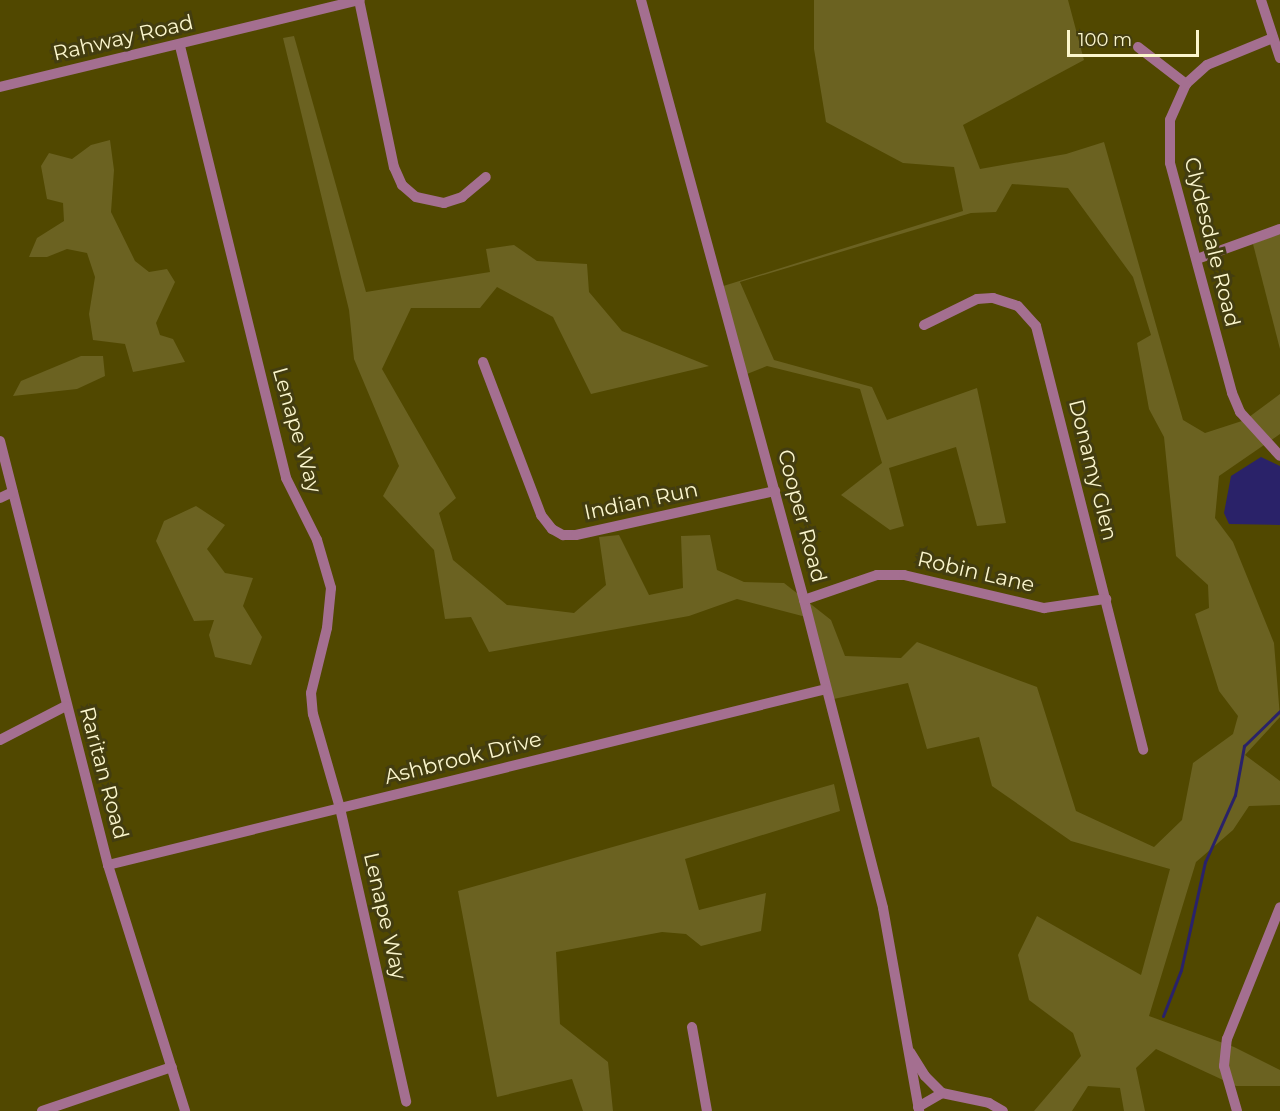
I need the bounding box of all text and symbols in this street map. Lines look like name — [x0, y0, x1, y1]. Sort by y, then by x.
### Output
street label: Rahway Road — [50, 10, 196, 66]
scale bar — [1070, 18, 1202, 56]
text: 100 m — [1078, 29, 1132, 51]
street label: Clydesdale Road — [1179, 155, 1245, 329]
street label: Lenape Way — [267, 364, 327, 496]
street label: Donamy Glen — [1063, 397, 1123, 543]
street label: Cooper Road — [772, 447, 832, 585]
street label: Indian Run — [582, 477, 700, 525]
street label: Robin Lane — [915, 546, 1037, 598]
street label: Raritan Road — [74, 704, 134, 842]
street label: Ashbrook Drive — [382, 726, 544, 790]
street label: Lenape Way — [358, 850, 412, 982]

